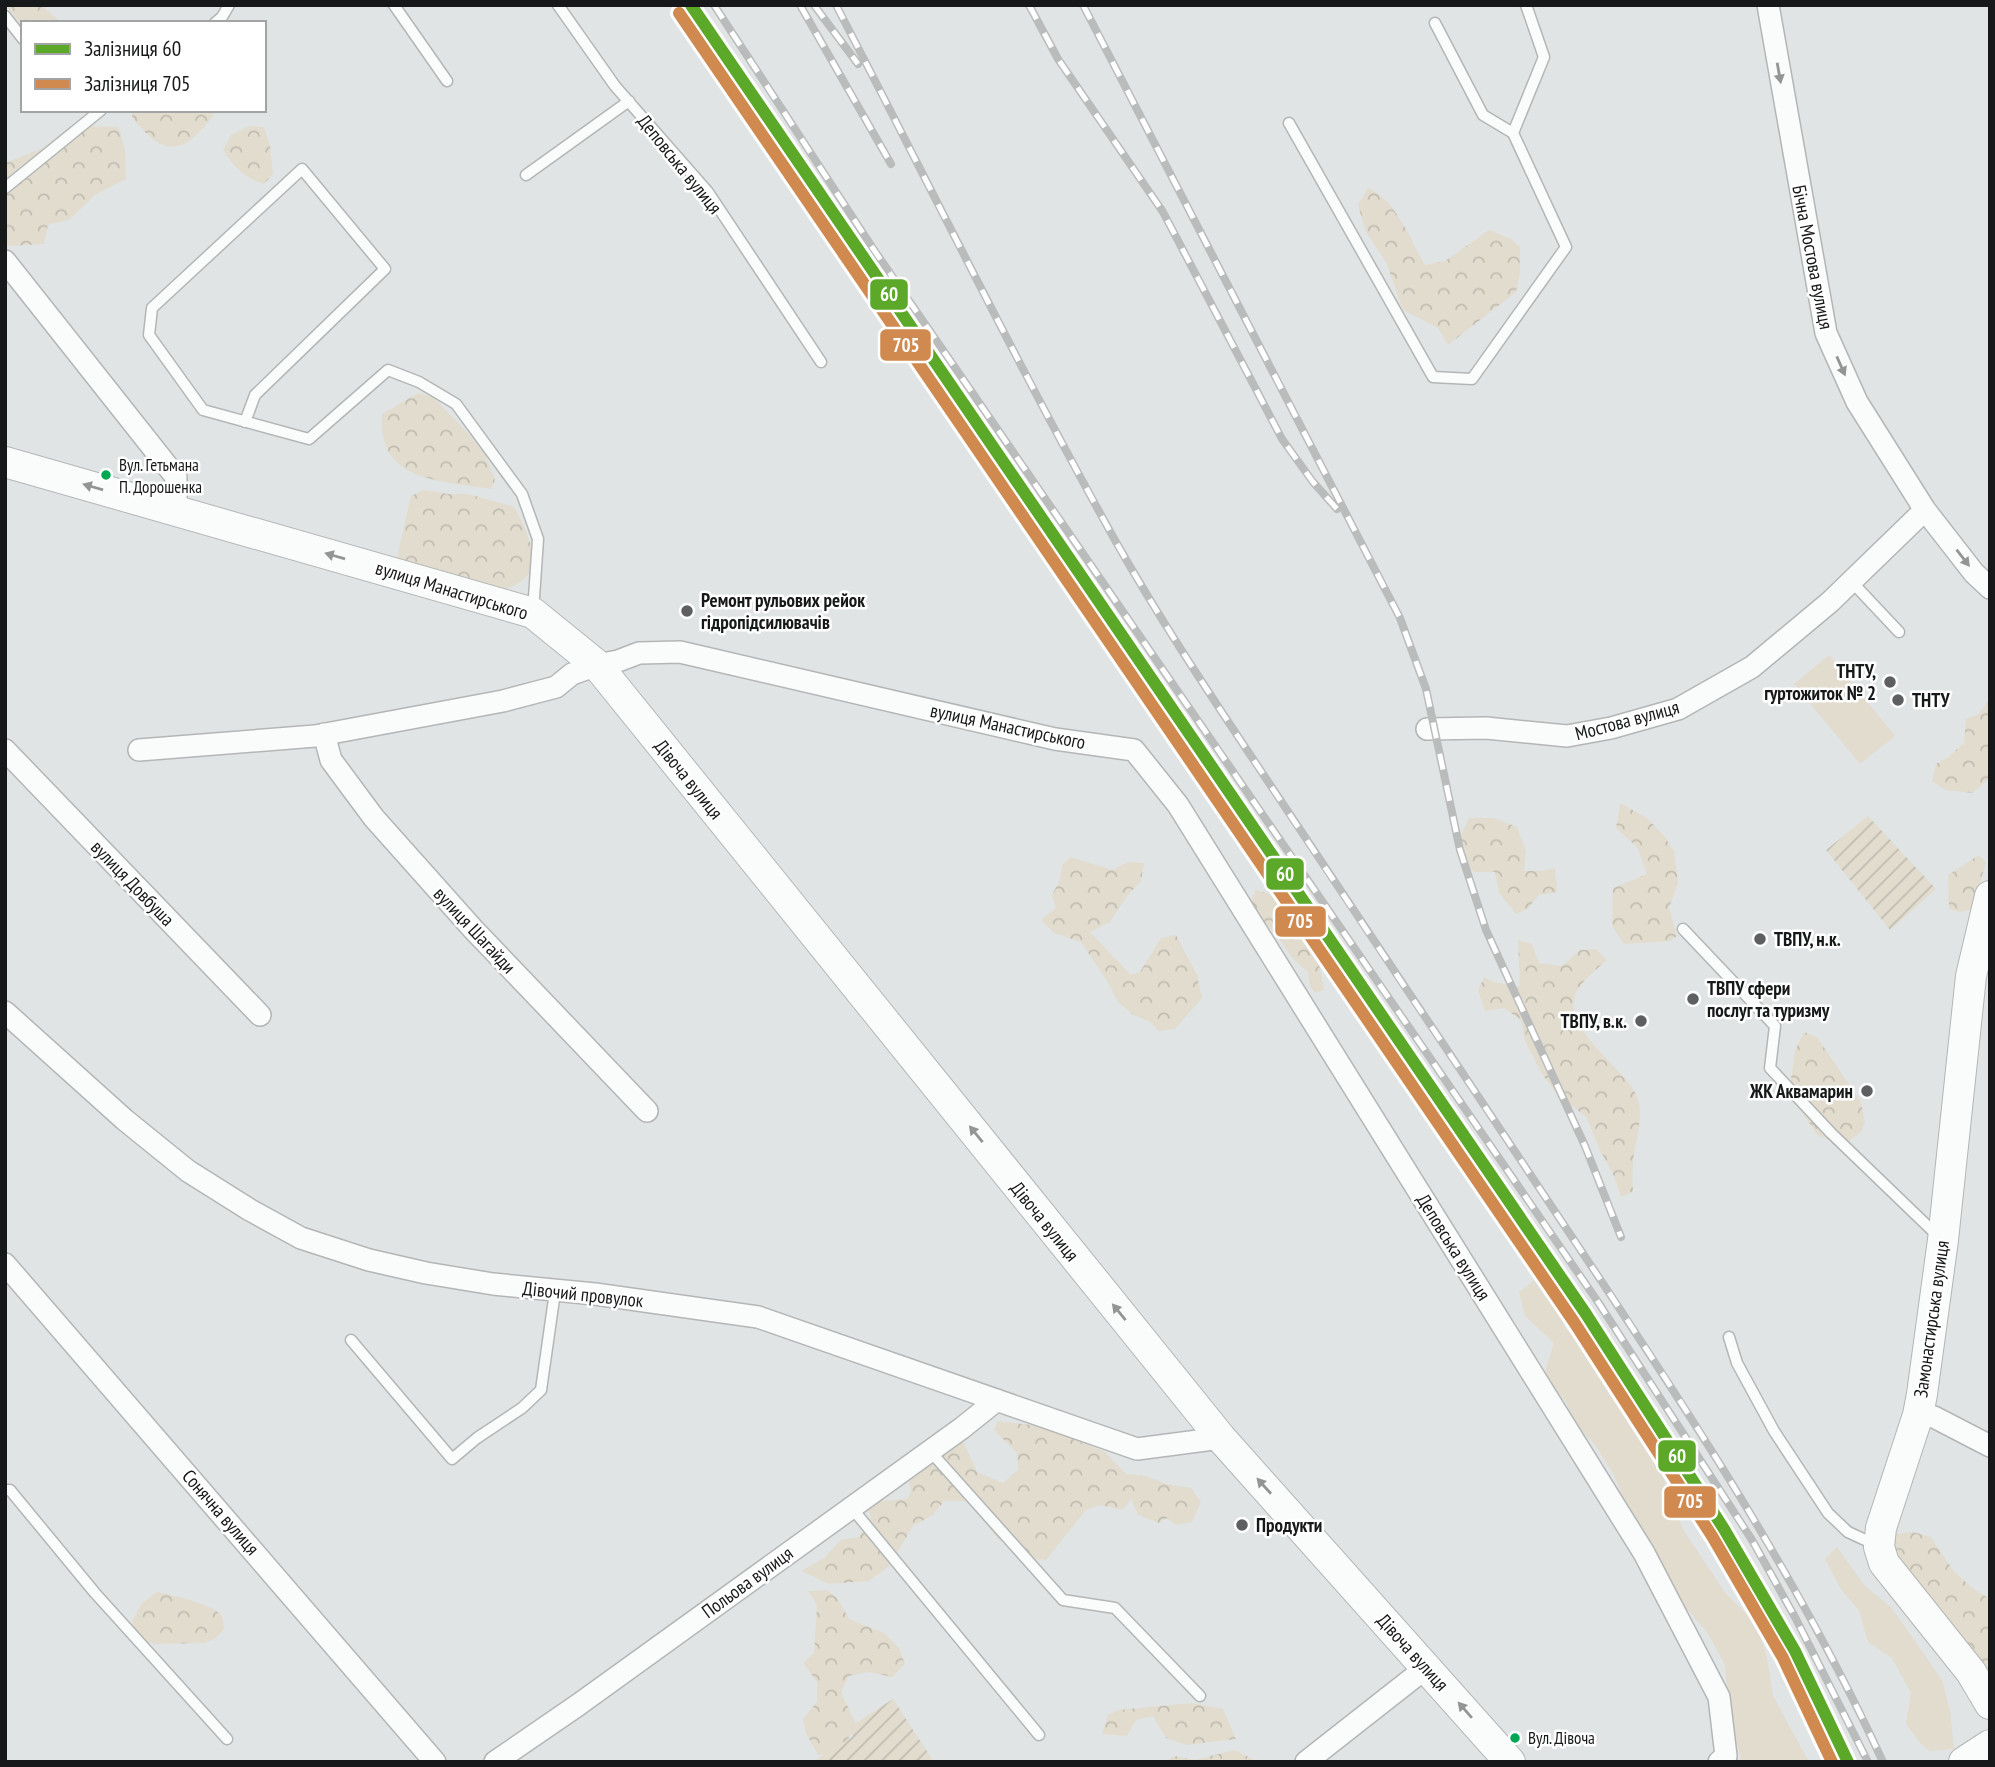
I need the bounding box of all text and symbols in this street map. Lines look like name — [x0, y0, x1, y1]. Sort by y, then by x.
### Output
legend — [21, 21, 266, 112]
text: Залізниця 60 — [84, 35, 181, 62]
one-way arrow — [1774, 62, 1785, 84]
text: Залізниця 705 — [84, 70, 191, 97]
street label: Деповська вулиця — [633, 109, 727, 219]
street label: Бічна Мостова вулиця — [1787, 183, 1839, 331]
line badge: 60 — [869, 278, 909, 311]
text: 60 — [880, 282, 898, 306]
line badge: 705 — [879, 328, 932, 362]
text: 705 — [892, 333, 920, 357]
one-way arrow — [1835, 356, 1847, 376]
place label: Вул. Гетьмана П. Дорошенка — [119, 454, 202, 498]
marker: Вул. Гетьмана П. Дорошенка — [99, 468, 113, 482]
one-way arrow — [81, 481, 103, 492]
one-way arrow — [1955, 548, 1970, 566]
one-way arrow — [324, 550, 345, 560]
street label: вулиця Манастирського — [373, 555, 531, 625]
place label: Ремонт рульових рейок гідропідсилювачів — [701, 588, 865, 634]
marker: Ремонт рульових рейок гідропідсилювачів — [679, 603, 695, 619]
place label: ТНТУ, гуртожиток № 2 — [1764, 659, 1876, 705]
marker: ТНТУ, гуртожиток № 2 — [1882, 674, 1898, 690]
place label: ТНТУ — [1912, 688, 1950, 712]
marker: ТНТУ — [1890, 692, 1906, 708]
street label: Мостова вулиця — [1572, 695, 1682, 745]
street label: вулиця Манастирського — [928, 698, 1088, 754]
street label: Дівоча вулиця — [650, 734, 728, 824]
street label: вулиця Довбуша — [86, 835, 180, 931]
line badge: 60 — [1265, 857, 1305, 891]
text: 60 — [1276, 862, 1294, 886]
street label: вулиця Шагайди — [429, 882, 521, 978]
line badge: 705 — [1274, 905, 1327, 938]
text: 705 — [1286, 909, 1314, 933]
place label: ТВПУ, н.к. — [1774, 927, 1841, 951]
marker: ТВПУ, н.к. — [1752, 931, 1768, 947]
place label: ТВПУ сфери послуг та туризму — [1707, 976, 1830, 1022]
marker: ТВПУ сфери послуг та туризму — [1685, 991, 1701, 1007]
place label: ТВПУ, в.к. — [1561, 1009, 1627, 1033]
marker: ТВПУ, в.к. — [1633, 1013, 1649, 1029]
place label: ЖК Аквамарин — [1749, 1079, 1853, 1103]
marker: ЖК Аквамарин — [1859, 1083, 1875, 1099]
one-way arrow — [968, 1126, 983, 1144]
street label: Дівоча вулиця — [1006, 1176, 1084, 1266]
street label: Деповська вулиця — [1412, 1189, 1496, 1305]
street label: Замонастирська вулиця — [1908, 1239, 1954, 1399]
street label: Дівочий провулок — [522, 1276, 645, 1312]
one-way arrow — [1111, 1303, 1126, 1321]
line badge: 60 — [1657, 1439, 1697, 1473]
text: 60 — [1668, 1444, 1686, 1468]
street label: Сонячна вулиця — [177, 1464, 265, 1560]
one-way arrow — [1256, 1477, 1272, 1495]
line badge: 705 — [1663, 1485, 1717, 1519]
text: 705 — [1676, 1489, 1704, 1513]
place label: Продукти — [1256, 1513, 1322, 1537]
marker: Продукти — [1234, 1517, 1250, 1533]
street label: Польова вулиця — [697, 1541, 797, 1623]
street label: Дівоча вулиця — [1372, 1608, 1454, 1696]
one-way arrow — [1458, 1702, 1473, 1719]
place label: Вул. Дівоча — [1528, 1727, 1595, 1749]
marker: Вул. Дівоча — [1508, 1731, 1522, 1745]

